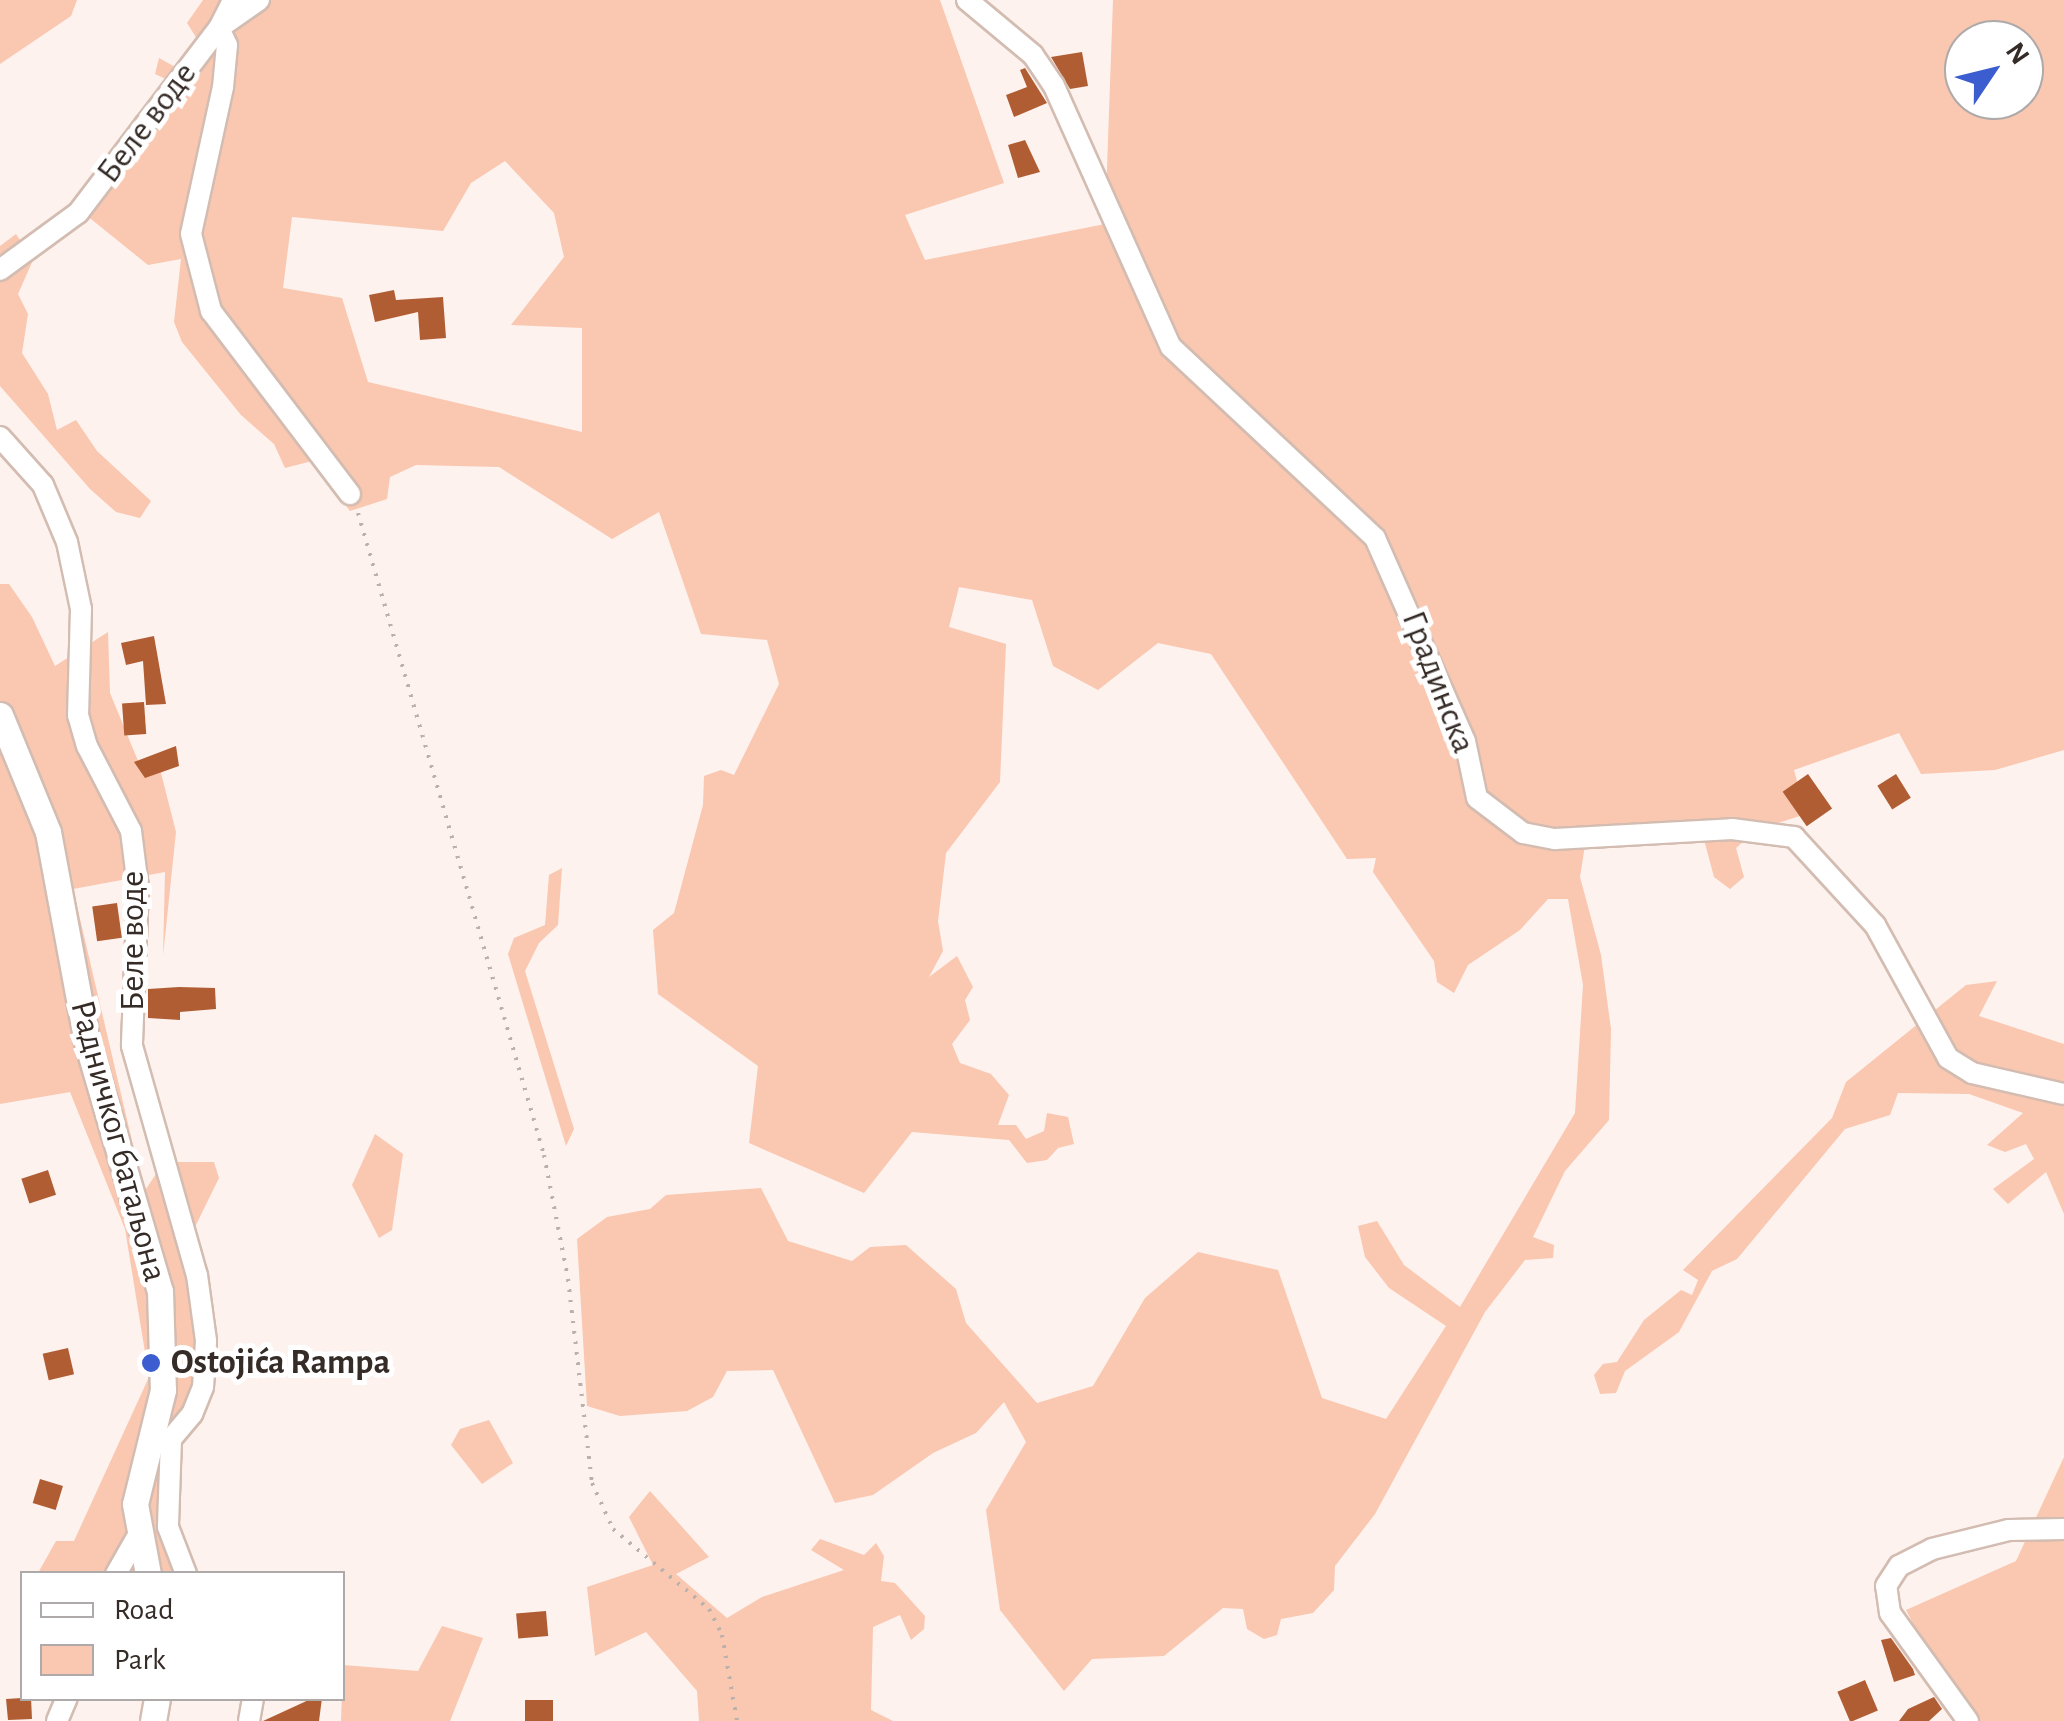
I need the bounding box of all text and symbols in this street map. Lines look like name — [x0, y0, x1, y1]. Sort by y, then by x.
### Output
north arrow — [1944, 20, 2044, 120]
text: N — [2000, 38, 2034, 70]
street label: Беле воде — [88, 54, 206, 192]
street label: Градинска — [1392, 605, 1484, 759]
street label: Беле воде — [112, 871, 154, 1011]
street label: Радничког батаљона — [60, 996, 176, 1286]
place label: Ostojića Rampa — [171, 1342, 390, 1384]
marker: Ostojića Rampa — [140, 1352, 162, 1374]
legend — [20, 1571, 345, 1701]
text: Road — [114, 1595, 174, 1625]
text: Park — [114, 1645, 166, 1675]

